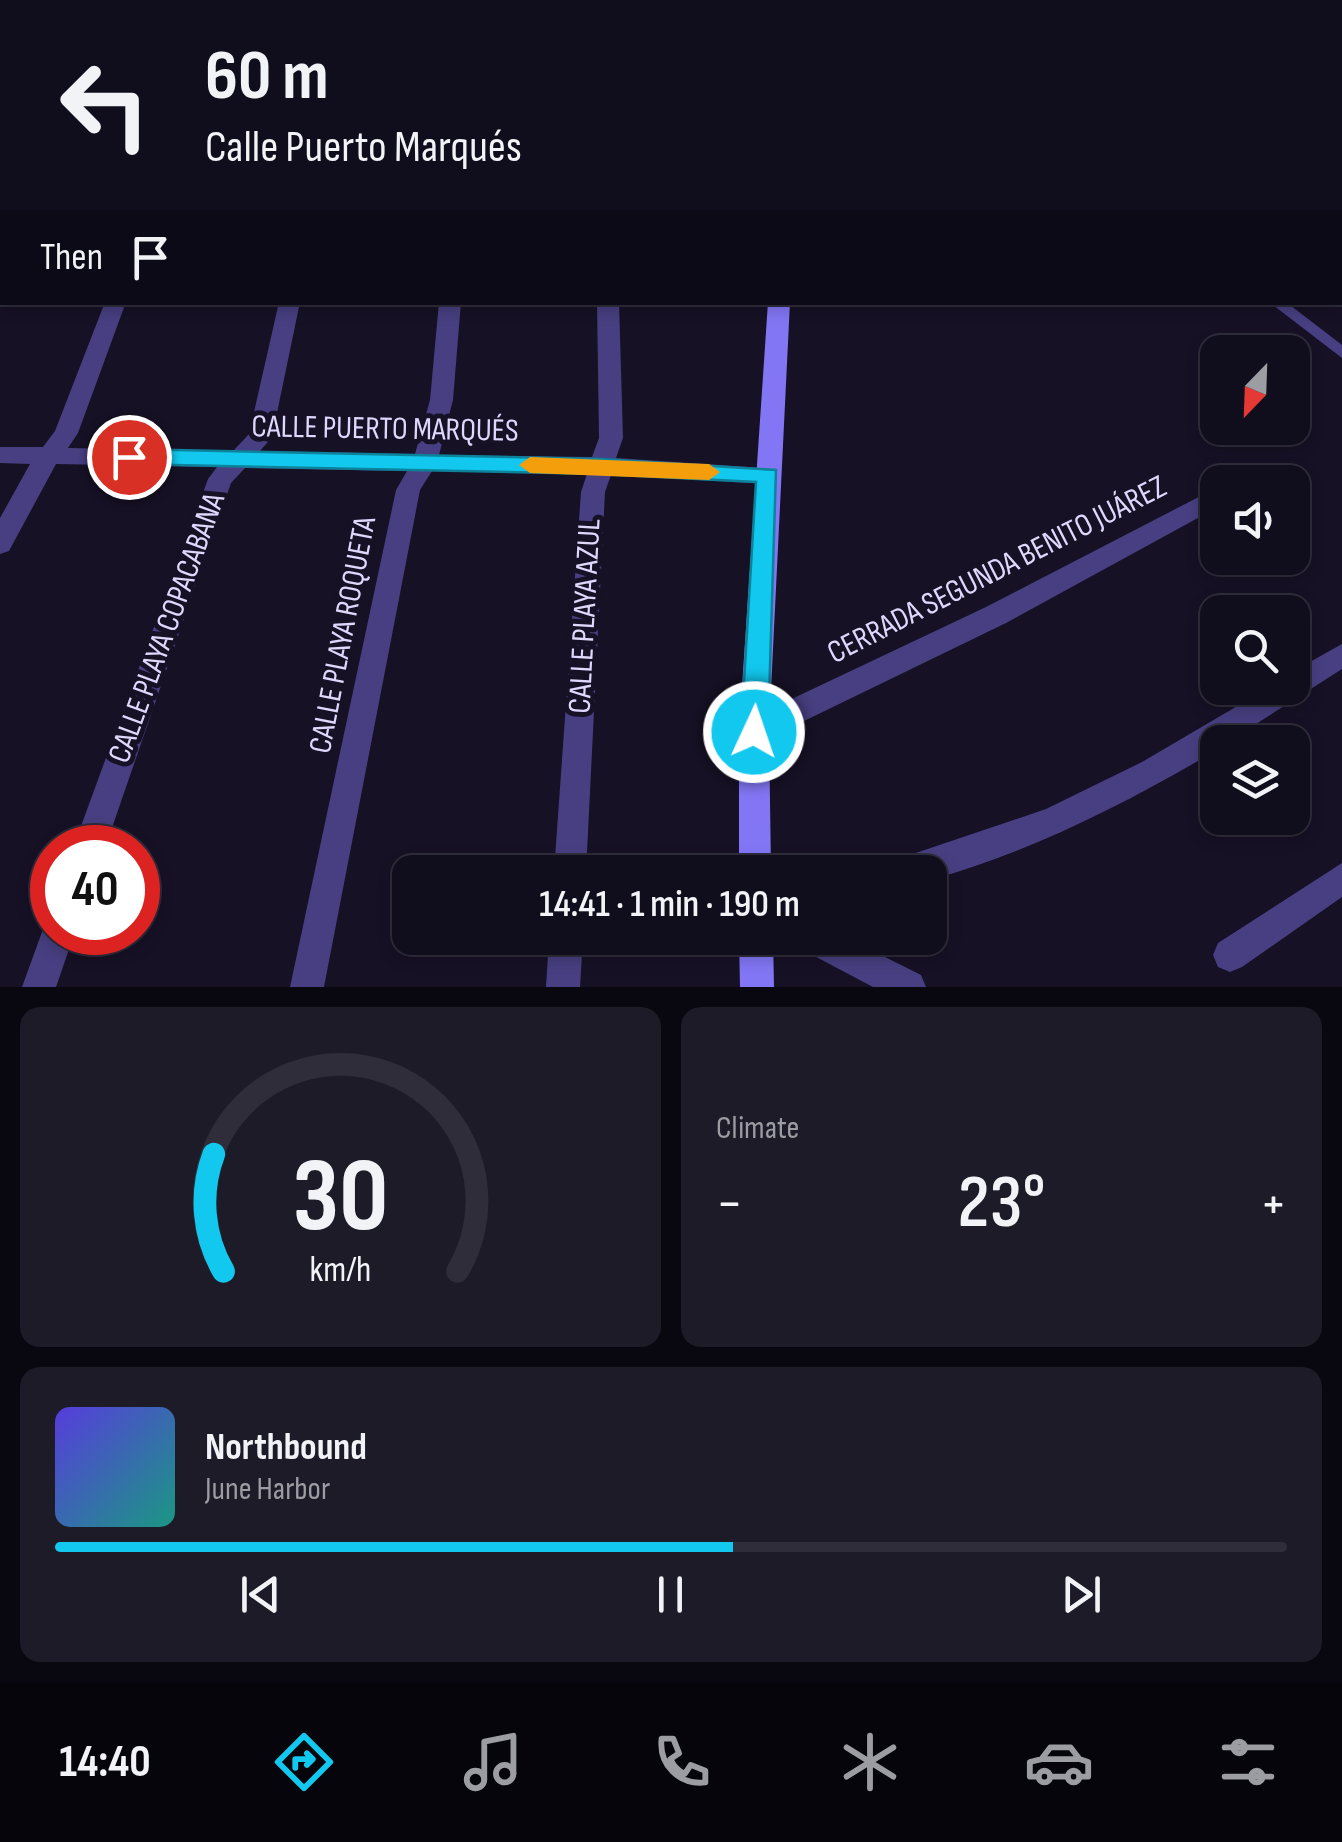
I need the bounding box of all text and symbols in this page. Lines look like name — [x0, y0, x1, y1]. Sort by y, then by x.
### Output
text: 60 m — [205, 35, 329, 119]
icon: left — [40, 40, 170, 170]
text: Calle Puerto Marqués — [205, 120, 522, 175]
icon: arrive — [123, 230, 178, 285]
text: Then — [40, 235, 103, 280]
north arrow — [1200, 335, 1310, 445]
map controls — [1200, 335, 1310, 835]
street label: CALLE PUERTO MARQUÉS — [251, 407, 519, 451]
pin — [87, 415, 172, 500]
icon: arrive — [102, 430, 157, 485]
button: sound — [1200, 465, 1310, 575]
street label: CERRADA SEGUNDA BENITO JUÁREZ — [821, 467, 1173, 673]
street label: CALLE PLAYA COPACABANA — [100, 487, 234, 768]
street label: CALLE PLAYA ROQUETA — [301, 513, 385, 757]
street label: CALLE PLAYA AZUL — [560, 517, 610, 714]
button: search — [1200, 595, 1310, 705]
position arrow — [702, 680, 806, 784]
button: layers — [1200, 725, 1310, 835]
speed limit sign: 40 — [30, 825, 160, 955]
text: 14:41 · 1 min · 190 m — [539, 882, 800, 927]
text: Climate — [716, 1109, 799, 1148]
text: 30 — [292, 1135, 389, 1260]
text: 23° — [958, 1158, 1045, 1249]
text: − — [716, 1171, 743, 1238]
text: + — [1260, 1171, 1287, 1238]
text: km/h — [310, 1249, 371, 1292]
text: Northbound — [205, 1425, 367, 1470]
text: June Harbor — [205, 1470, 330, 1509]
icon: previous — [233, 1567, 288, 1622]
icon: pause — [643, 1567, 698, 1622]
icon: next — [1054, 1567, 1109, 1622]
icon: directions — [269, 1727, 339, 1797]
icon: music — [458, 1727, 528, 1797]
icon: phone — [647, 1727, 717, 1797]
icon: climate — [835, 1727, 905, 1797]
icon: car — [1024, 1727, 1094, 1797]
icon: filters — [1213, 1727, 1283, 1797]
text: 14:40 — [59, 1735, 151, 1790]

